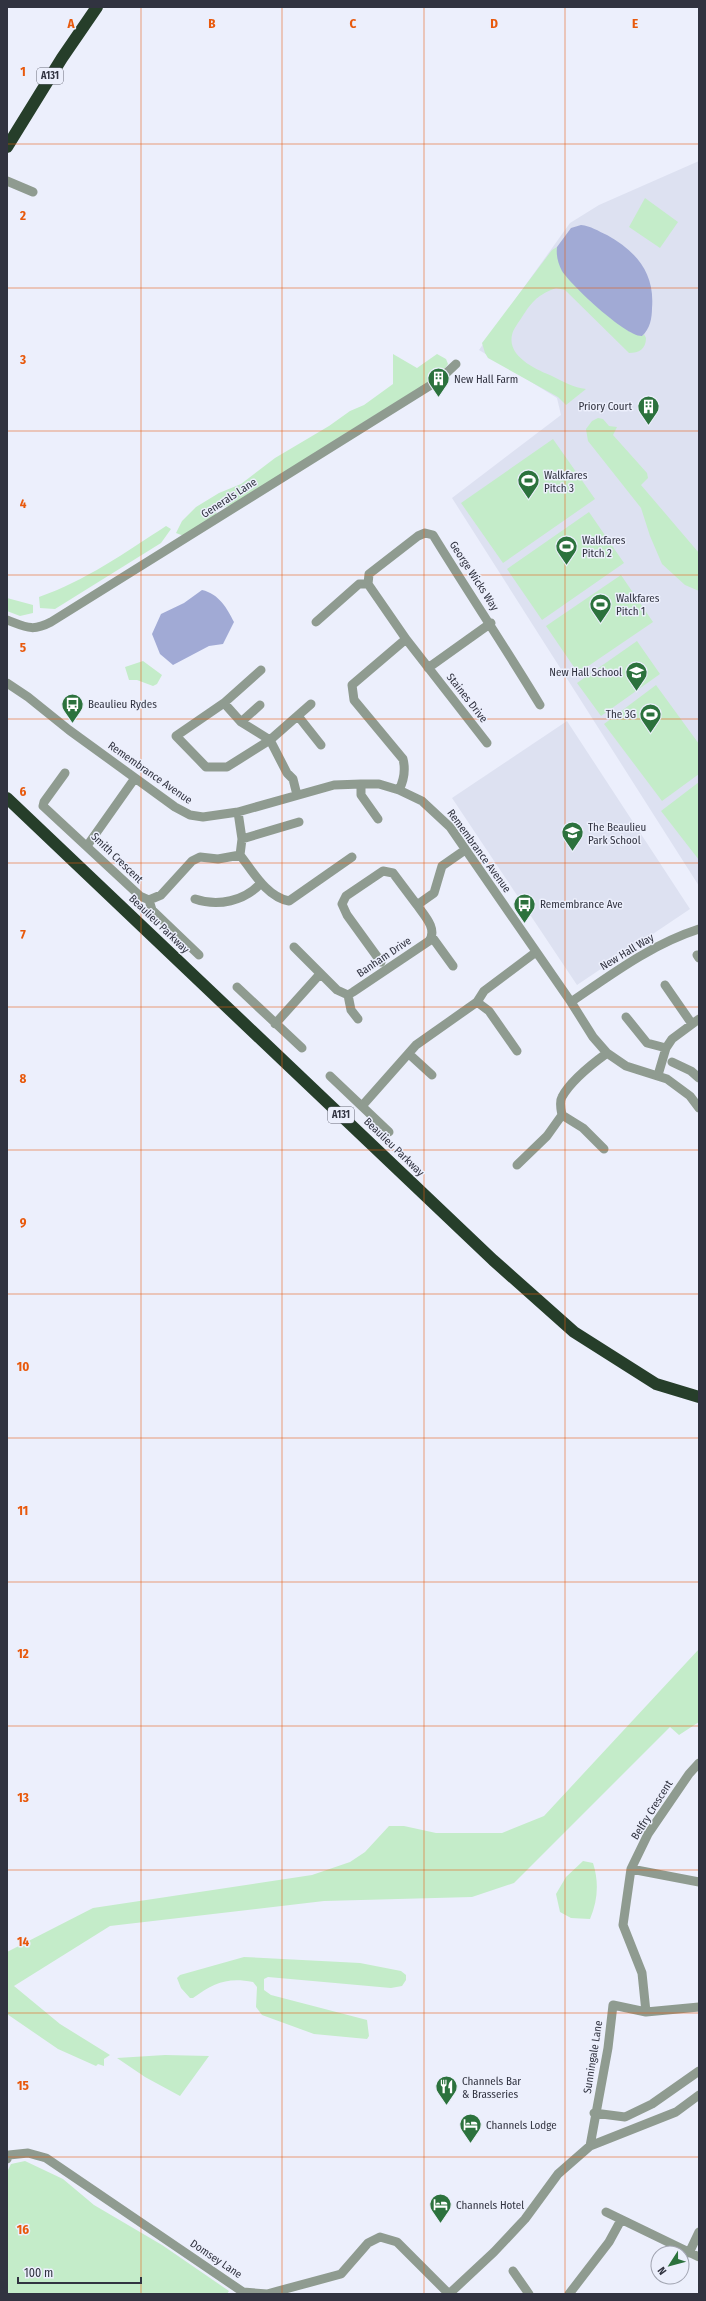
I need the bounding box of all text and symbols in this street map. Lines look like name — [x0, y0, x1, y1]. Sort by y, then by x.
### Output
text: A — [66, 16, 75, 31]
text: B — [208, 16, 216, 31]
text: C — [350, 16, 357, 31]
text: D — [490, 16, 498, 31]
text: E — [632, 16, 638, 31]
text: 1 — [20, 64, 26, 79]
road number: A131 — [37, 68, 63, 84]
text: 2 — [19, 208, 26, 223]
text: 3 — [19, 352, 26, 367]
building icon: New Hall Farm — [426, 366, 452, 399]
place label: New Hall Farm — [454, 373, 518, 386]
building icon: Priory Court — [635, 393, 661, 426]
place label: Priory Court — [578, 400, 632, 413]
sports icon: Walkfares Pitch 3 — [515, 468, 541, 501]
place label: Walkfares Pitch 3 — [544, 469, 588, 495]
street label: Generals Lane — [199, 475, 259, 521]
text: 4 — [20, 496, 27, 511]
sports icon: Walkfares Pitch 2 — [553, 533, 579, 566]
place label: Walkfares Pitch 2 — [582, 534, 626, 560]
street label: George Wicks Way — [447, 539, 501, 613]
sports icon: Walkfares Pitch 1 — [587, 591, 613, 624]
place label: Walkfares Pitch 1 — [616, 592, 660, 618]
text: 5 — [20, 640, 26, 655]
school or university icon: New Hall School — [624, 659, 650, 692]
place label: New Hall School — [549, 666, 622, 679]
street label: Staines Drive — [444, 671, 490, 725]
bus stop icon: Beaulieu Rydes — [60, 691, 86, 724]
place label: Beaulieu Rydes — [88, 698, 157, 711]
sports icon: The 3G — [638, 701, 664, 734]
place label: The 3G — [606, 708, 636, 721]
street label: Remembrance Avenue — [105, 739, 195, 807]
text: 6 — [20, 784, 27, 799]
street label: Remembrance Avenue — [444, 807, 514, 895]
school or university icon: The Beaulieu Park School — [559, 820, 585, 853]
place label: The Beaulieu Park School — [588, 821, 646, 847]
street label: Smith Crescent — [88, 830, 146, 886]
bus stop icon: Remembrance Ave — [511, 891, 537, 924]
street label: Beaulieu Parkway — [126, 892, 192, 956]
place label: Remembrance Ave — [540, 898, 623, 911]
text: 7 — [20, 927, 26, 942]
street label: New Hall Way — [598, 931, 656, 973]
street label: Banham Drive — [354, 934, 414, 980]
text: 8 — [20, 1071, 27, 1086]
road number: A131 — [328, 1107, 354, 1123]
street label: Beaulieu Parkway — [361, 1115, 427, 1179]
text: 9 — [20, 1215, 27, 1230]
text: 10 — [17, 1359, 29, 1374]
text: 11 — [18, 1503, 28, 1518]
text: 12 — [17, 1646, 29, 1661]
street label: Belfry Crescent — [629, 1778, 676, 1842]
text: 13 — [17, 1790, 29, 1805]
text: 14 — [17, 1934, 29, 1949]
street label: Sunningale Lane — [581, 2019, 605, 2095]
restaurant icon: Channels Bar & Brasseries — [433, 2074, 459, 2107]
place label: Channels Bar & Brasseries — [462, 2075, 521, 2101]
text: 15 — [17, 2078, 29, 2093]
hotel icon: Channels Lodge — [457, 2112, 483, 2145]
place label: Channels Lodge — [486, 2119, 557, 2132]
hotel icon: Channels Hotel — [428, 2192, 454, 2225]
place label: Channels Hotel — [456, 2199, 524, 2212]
text: 16 — [17, 2222, 29, 2237]
street label: Domsey Lane — [188, 2237, 244, 2281]
north arrow — [650, 2245, 690, 2285]
scale bar — [18, 2259, 141, 2285]
text: N — [655, 2264, 670, 2277]
text: 100 m — [24, 2266, 53, 2280]

